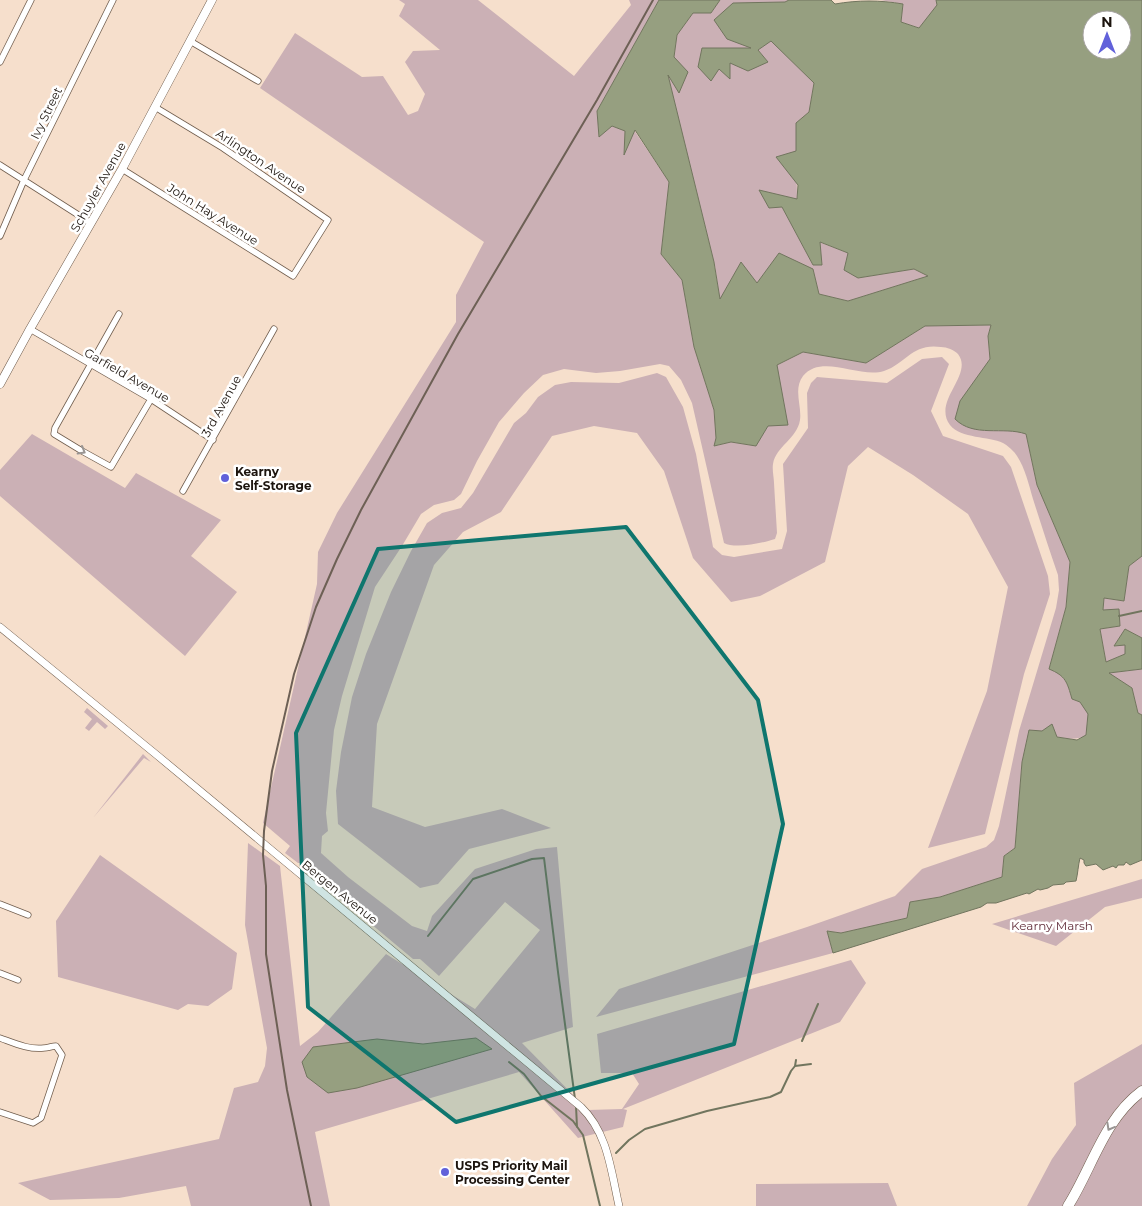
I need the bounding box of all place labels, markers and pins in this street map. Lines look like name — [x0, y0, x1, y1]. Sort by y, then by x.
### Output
place label: Kearny Self-Storage — [235, 464, 312, 493]
marker: Kearny Self-Storage — [219, 472, 231, 484]
place label: USPS Priority Mail Processing Center — [455, 1158, 570, 1187]
marker: USPS Priority Mail Processing Center — [439, 1166, 451, 1178]

